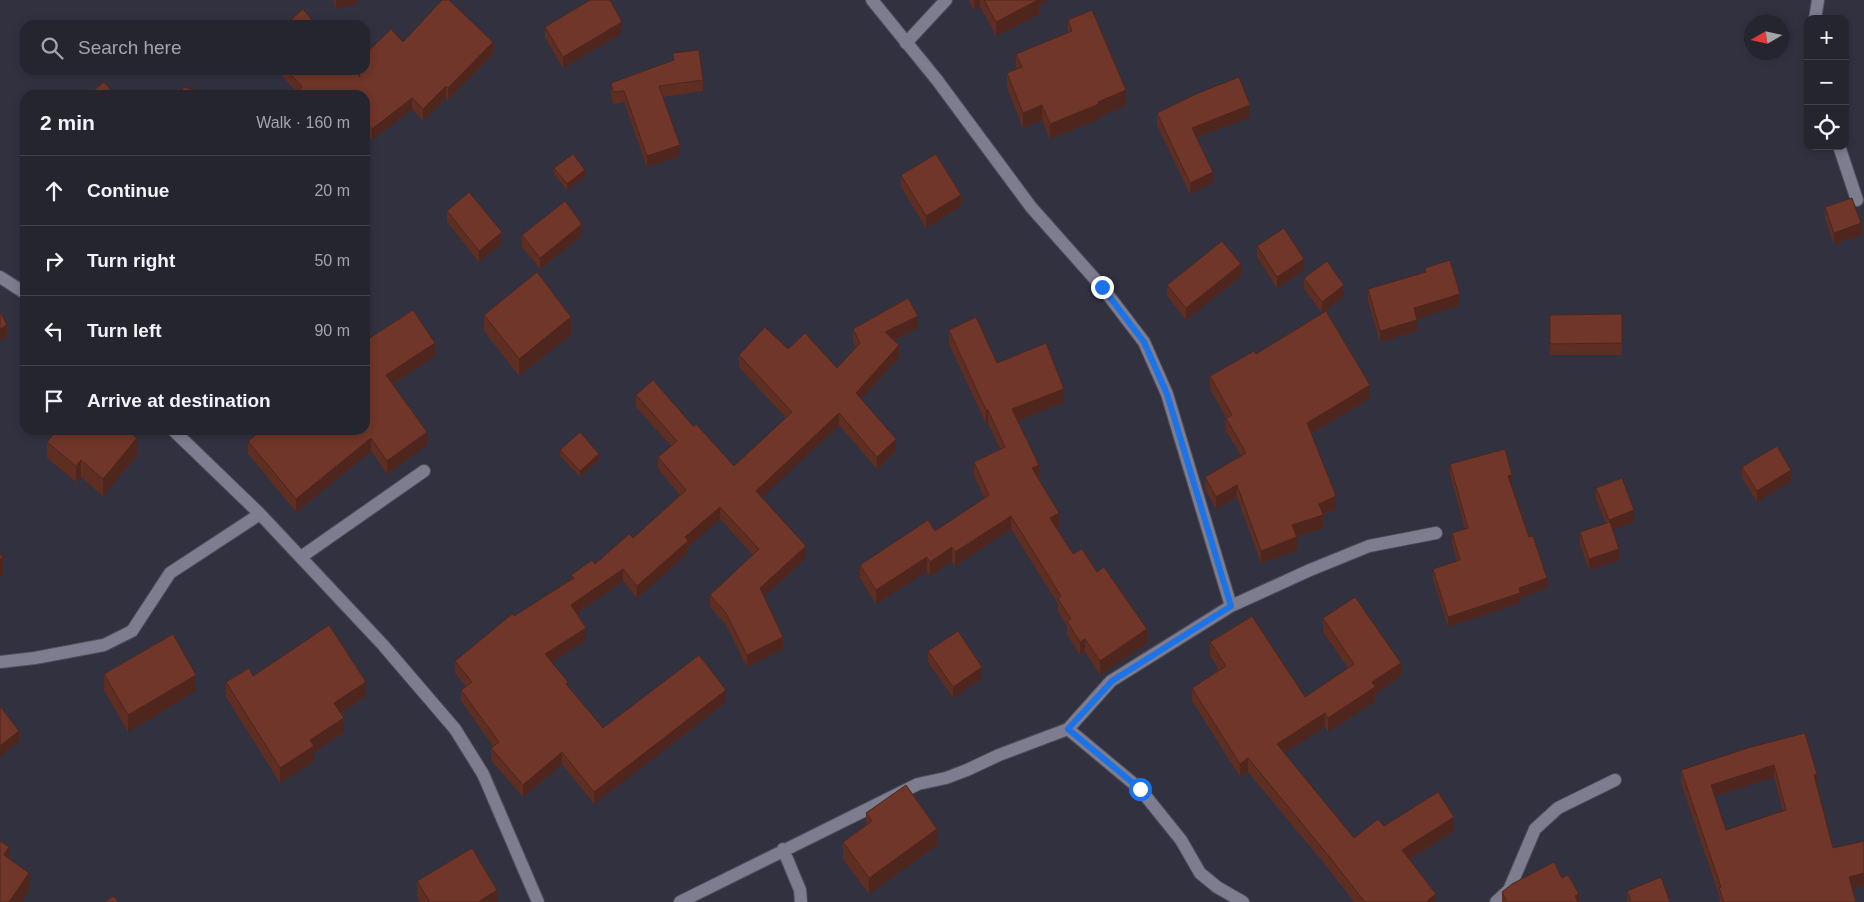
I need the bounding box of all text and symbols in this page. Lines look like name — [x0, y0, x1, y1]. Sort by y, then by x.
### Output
north arrow — [1744, 15, 1789, 60]
map controls — [1804, 15, 1849, 150]
button: + — [1804, 15, 1849, 60]
search box — [20, 20, 370, 75]
icon: search — [38, 34, 66, 62]
text: Search here — [78, 37, 182, 58]
button: − — [1804, 60, 1849, 105]
button: locate — [1804, 105, 1849, 150]
text: 2 min — [40, 111, 95, 134]
text: Walk · 160 m — [256, 114, 350, 131]
icon: ahead — [40, 177, 68, 205]
text: Continue — [87, 180, 169, 201]
text: 20 m — [314, 182, 350, 199]
icon: right — [40, 247, 68, 275]
text: Turn right — [87, 250, 175, 271]
text: 50 m — [314, 252, 350, 269]
route end — [1091, 276, 1114, 299]
icon: left — [40, 317, 68, 345]
text: Turn left — [87, 320, 162, 341]
text: 90 m — [314, 322, 350, 339]
icon: arrive — [40, 387, 68, 415]
text: Arrive at destination — [87, 390, 271, 411]
route start — [1129, 778, 1152, 801]

